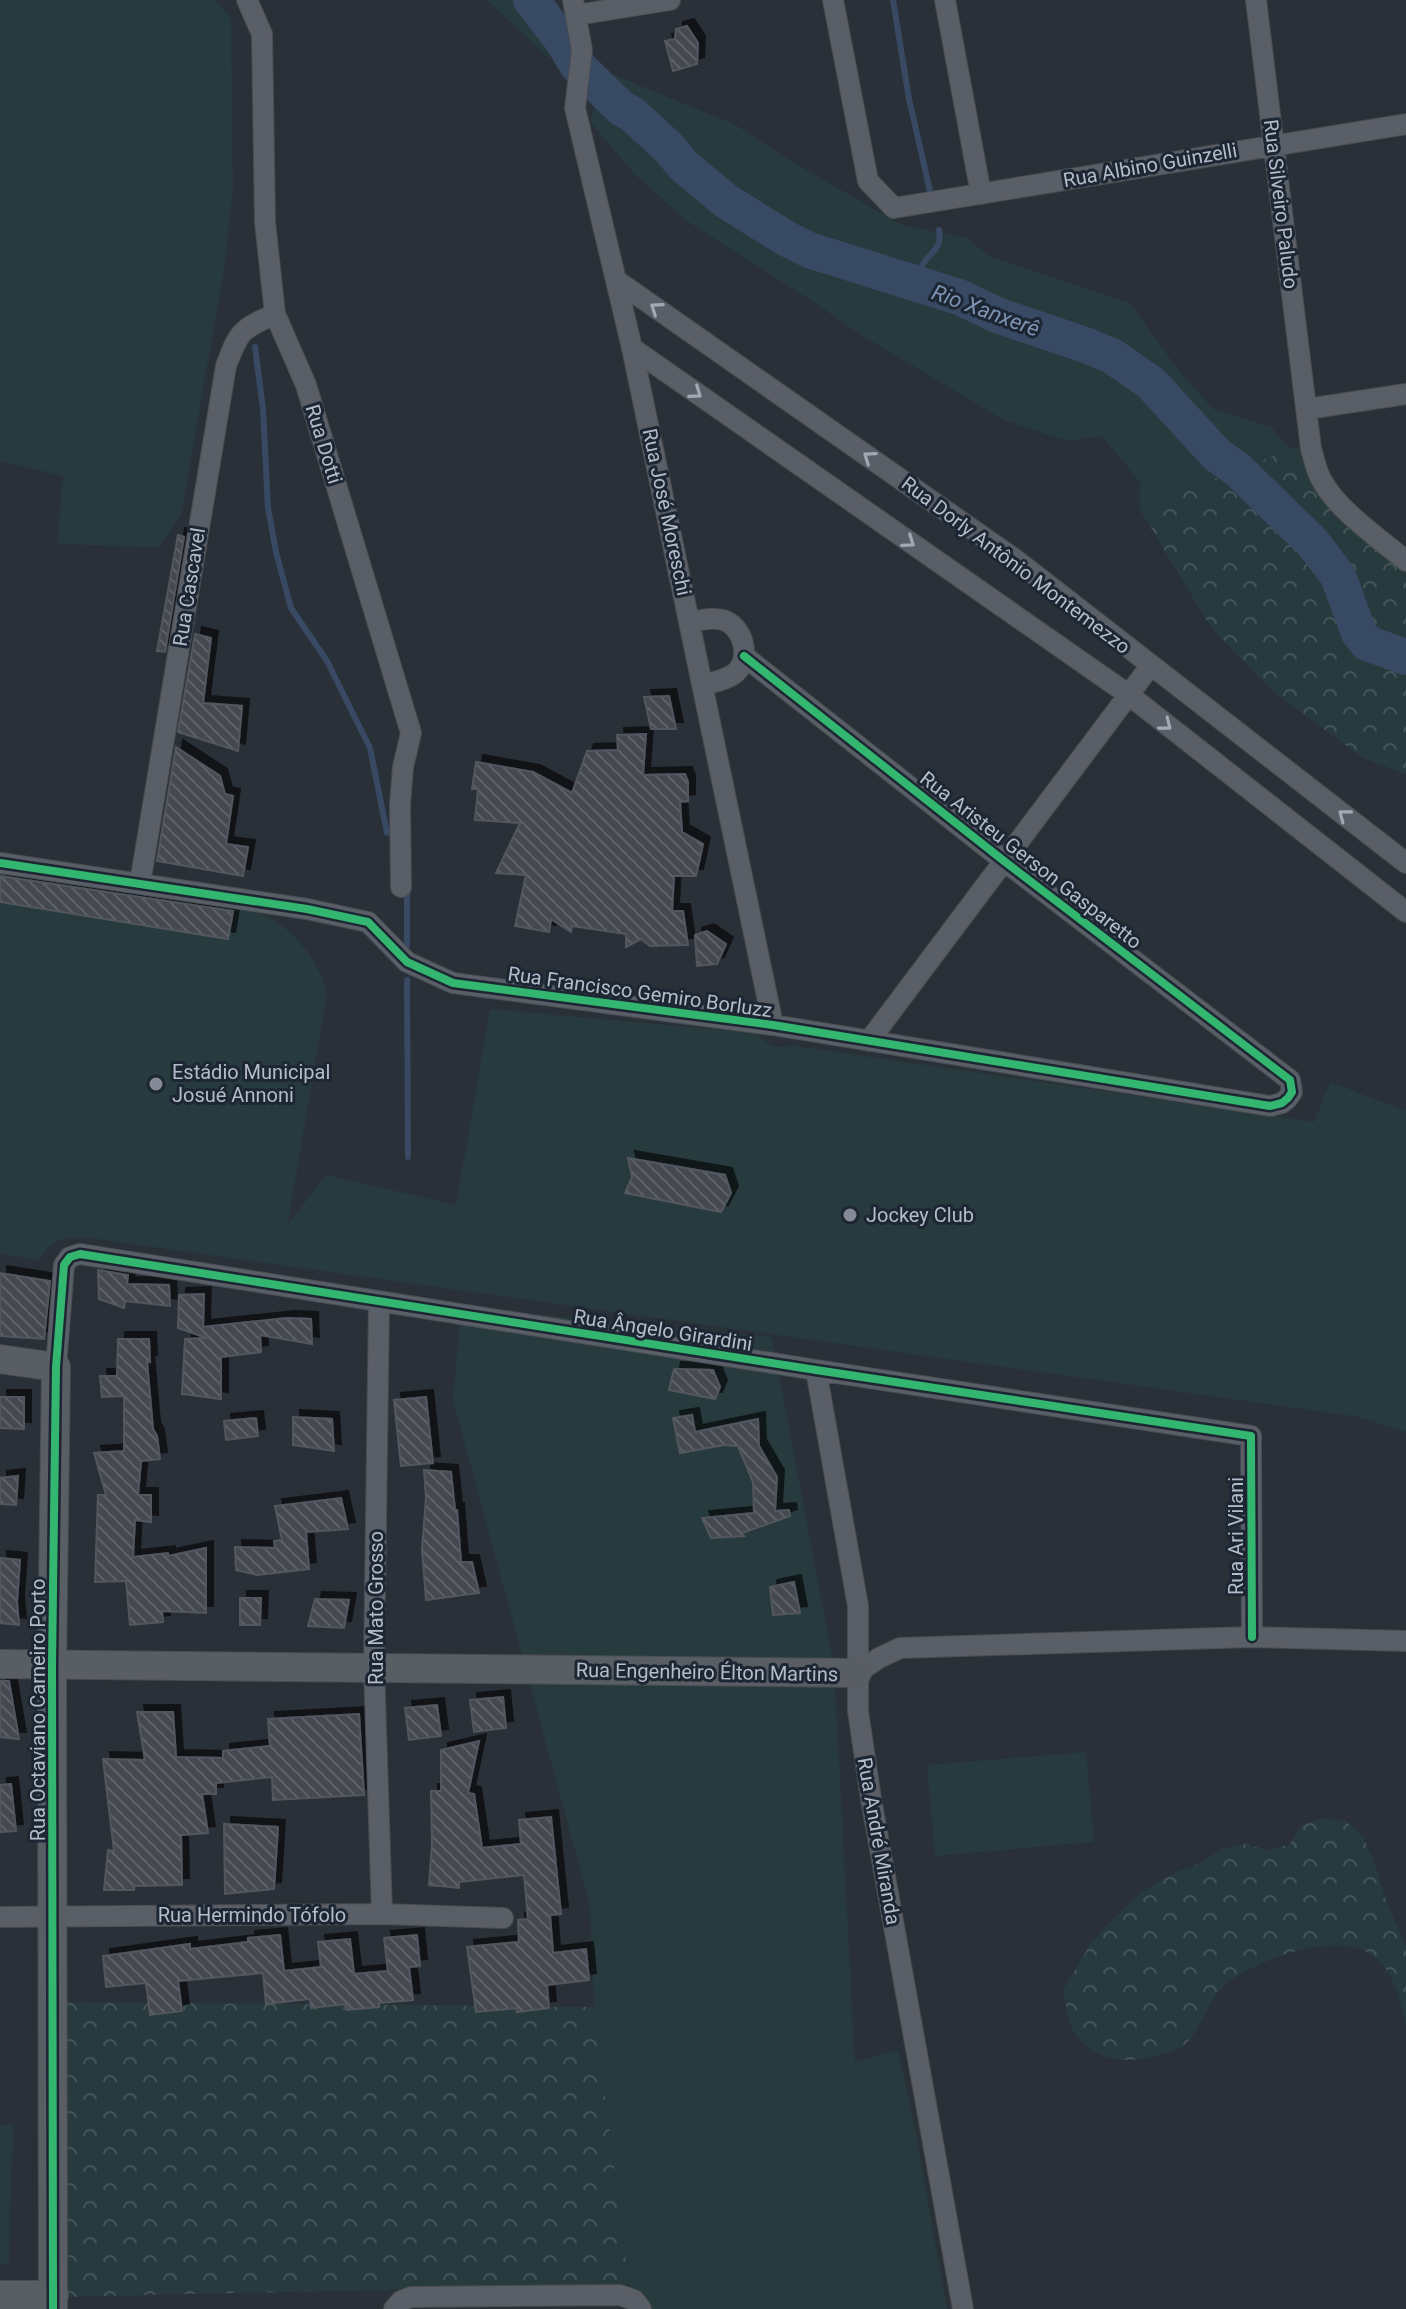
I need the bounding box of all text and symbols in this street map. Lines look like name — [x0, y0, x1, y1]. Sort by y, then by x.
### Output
street label: Rua Silveiro Paludo — [1259, 118, 1303, 290]
street label: Rua Albino Guinzelli — [1061, 138, 1239, 192]
water label: Rio Xanxerê — [929, 279, 1043, 341]
one-way arrow — [650, 303, 664, 318]
one-way arrow — [687, 383, 701, 398]
street label: Rua Dotti — [301, 401, 347, 487]
street label: Rua José Moreschi — [638, 426, 696, 598]
one-way arrow — [863, 452, 877, 467]
street label: Rua Dorly Antônio Montemezzo — [897, 471, 1135, 659]
street label: Rua Cascavel — [168, 526, 210, 648]
one-way arrow — [900, 532, 915, 547]
one-way arrow — [1157, 715, 1172, 729]
street label: Rua Aristeu Gerson Gasparetto — [915, 766, 1147, 954]
one-way arrow — [1338, 811, 1353, 825]
street label: Rua Francisco Gemiro Borluzz — [506, 962, 774, 1022]
place label: Estádio Municipal Josué Annoni — [172, 1060, 330, 1107]
marker: Estádio Municipal Josué Annoni — [147, 1075, 165, 1093]
place label: Jockey Club — [866, 1203, 974, 1227]
marker: Jockey Club — [841, 1206, 859, 1224]
street label: Rua Ângelo Girardini — [572, 1304, 754, 1356]
street label: Rua Ari Vilani — [1224, 1477, 1248, 1595]
street label: Rua Mato Grosso — [364, 1531, 388, 1685]
street label: Rua Octaviano Carneiro Porto — [26, 1579, 50, 1841]
street label: Rua Engenheiro Élton Martins — [576, 1658, 838, 1686]
street label: Rua André Miranda — [852, 1755, 906, 1927]
street label: Rua Hermindo Tófolo — [158, 1903, 346, 1927]

